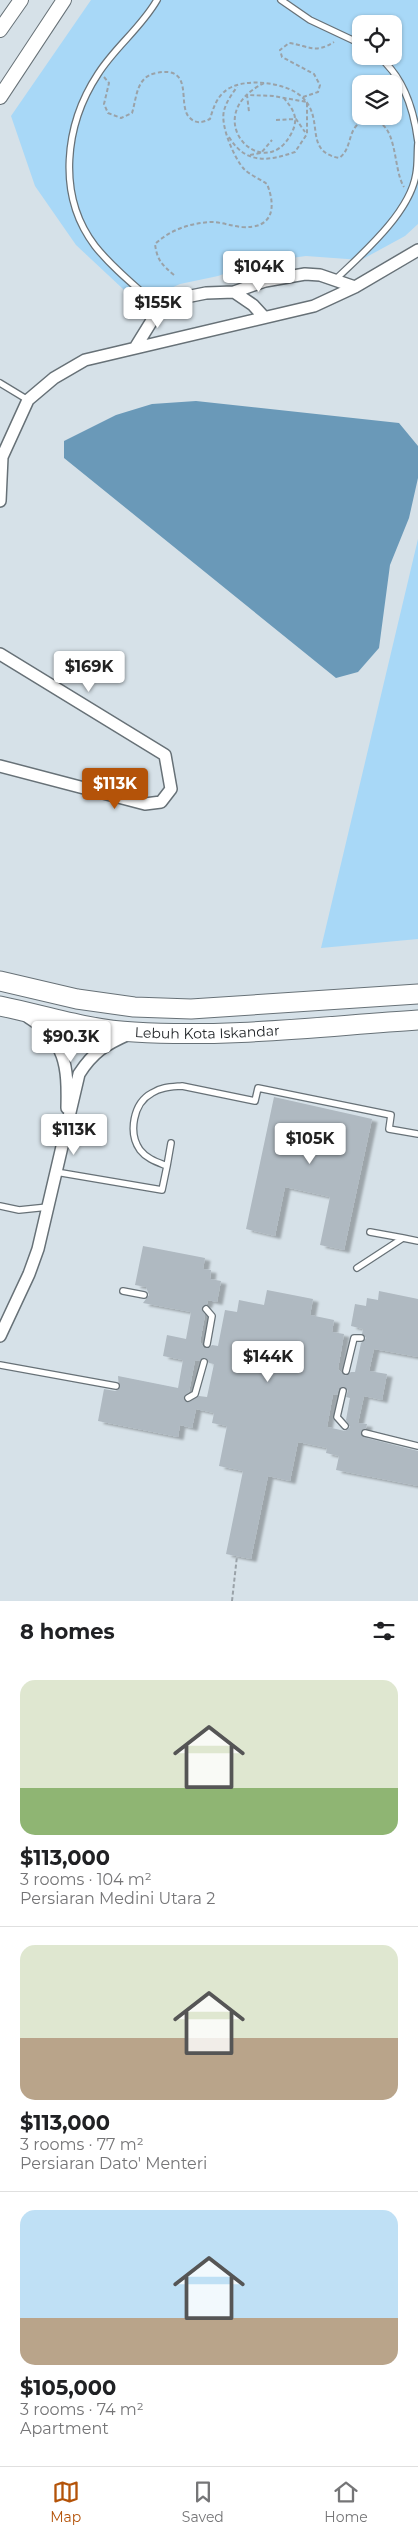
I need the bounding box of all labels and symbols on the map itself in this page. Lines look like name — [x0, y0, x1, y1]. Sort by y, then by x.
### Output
pin: $104K — [224, 250, 294, 293]
pin: $155K — [123, 286, 193, 329]
pin: $169K — [54, 650, 124, 693]
pin: $113K — [80, 768, 150, 810]
pin: $90.3K — [30, 1020, 112, 1063]
street label: Lebuh Kota Iskandar — [134, 1021, 281, 1043]
pin: $113K — [39, 1114, 109, 1156]
pin: $105K — [275, 1122, 345, 1165]
pin: $144K — [233, 1340, 303, 1383]

